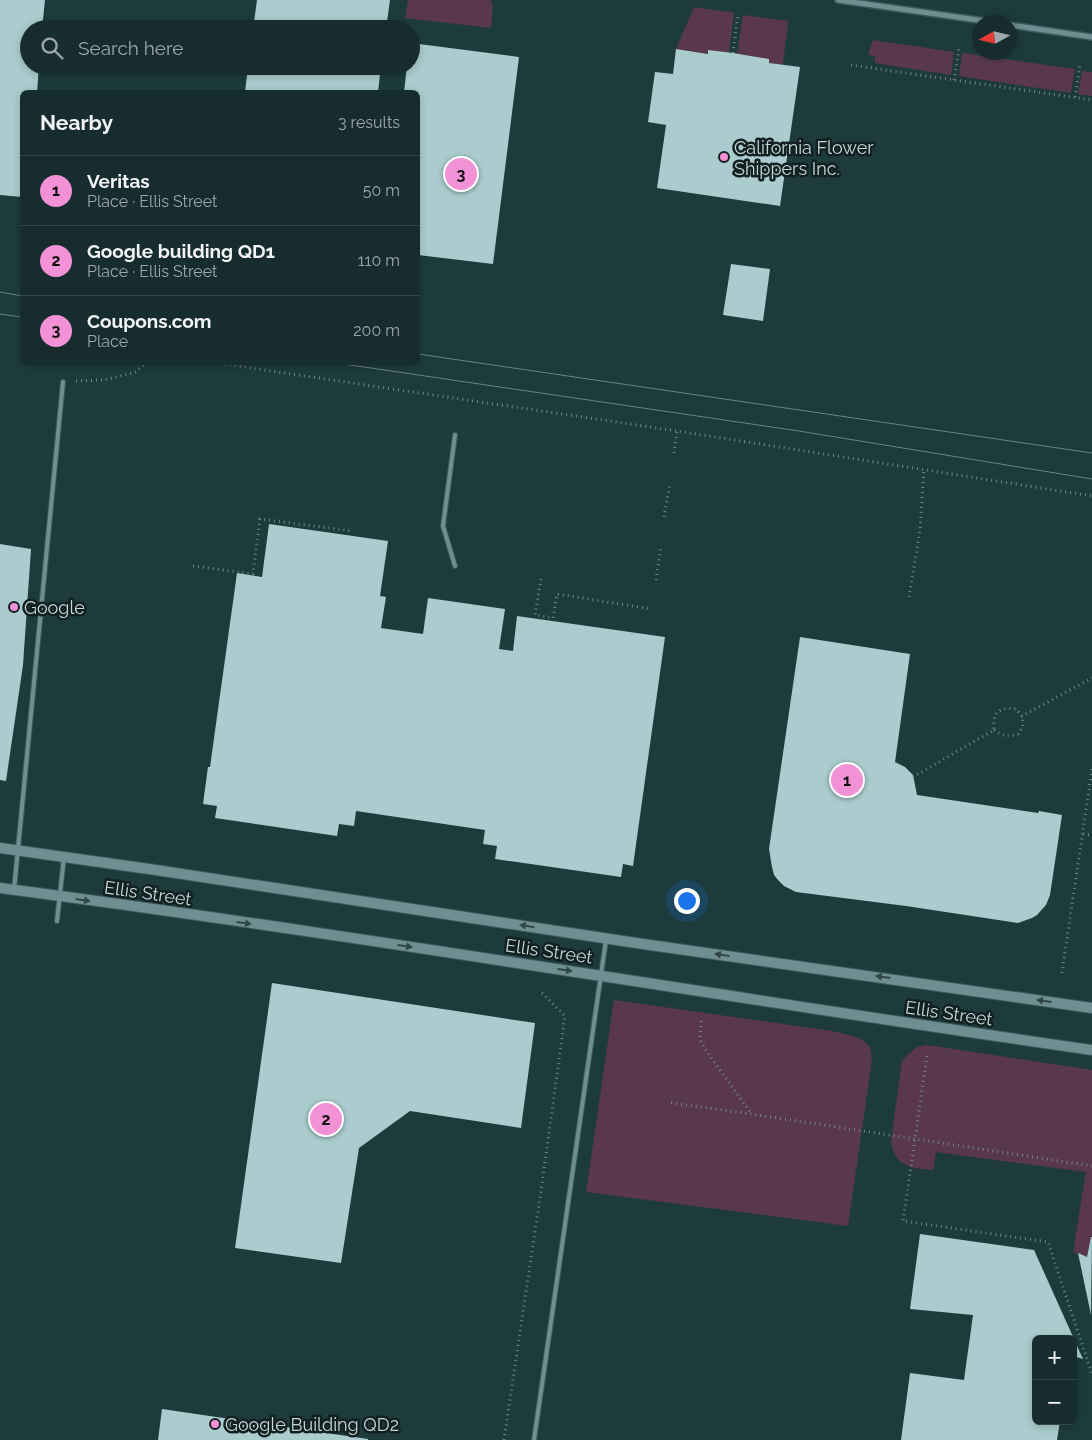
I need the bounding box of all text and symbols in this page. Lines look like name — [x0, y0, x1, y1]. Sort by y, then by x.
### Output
north arrow — [972, 15, 1017, 60]
search box — [20, 20, 420, 75]
icon: search — [38, 34, 66, 62]
text: Search here — [78, 37, 184, 59]
text: Nearby — [40, 110, 113, 135]
text: 3 results — [338, 113, 400, 132]
place label: California Flower Shippers Inc. — [734, 137, 874, 179]
marker: California Flower Shippers Inc. — [718, 151, 730, 163]
pin: 3 — [445, 155, 477, 193]
text: Veritas — [87, 170, 150, 192]
text: 1 — [52, 181, 60, 200]
text: 50 m — [363, 181, 400, 200]
text: Place · Ellis Street — [87, 192, 217, 211]
text: Google building QD1 — [87, 240, 275, 262]
text: 2 — [51, 251, 61, 270]
text: 110 m — [358, 251, 400, 270]
text: Place · Ellis Street — [87, 262, 217, 281]
text: Coupons.com — [87, 310, 212, 332]
text: 3 — [52, 321, 60, 340]
text: 200 m — [353, 321, 400, 340]
text: Place — [87, 332, 128, 351]
place label: Google — [24, 597, 85, 618]
marker: Google — [8, 601, 20, 613]
pin: 1 — [831, 761, 863, 799]
street label: Ellis Street — [103, 876, 193, 910]
your location — [674, 888, 700, 914]
one-way arrow — [75, 896, 91, 904]
one-way arrow — [236, 919, 252, 927]
one-way arrow — [518, 922, 534, 930]
street label: Ellis Street — [504, 934, 594, 968]
one-way arrow — [397, 943, 413, 951]
one-way arrow — [714, 951, 730, 959]
one-way arrow — [558, 966, 574, 974]
one-way arrow — [875, 973, 891, 981]
street label: Ellis Street — [904, 996, 994, 1030]
one-way arrow — [1035, 996, 1051, 1004]
pin: 2 — [310, 1100, 342, 1138]
map controls — [1032, 1335, 1077, 1425]
button: + — [1032, 1335, 1077, 1380]
button: − — [1032, 1380, 1077, 1425]
place label: Google Building QD2 — [225, 1414, 399, 1435]
marker: Google Building QD2 — [209, 1418, 221, 1430]

